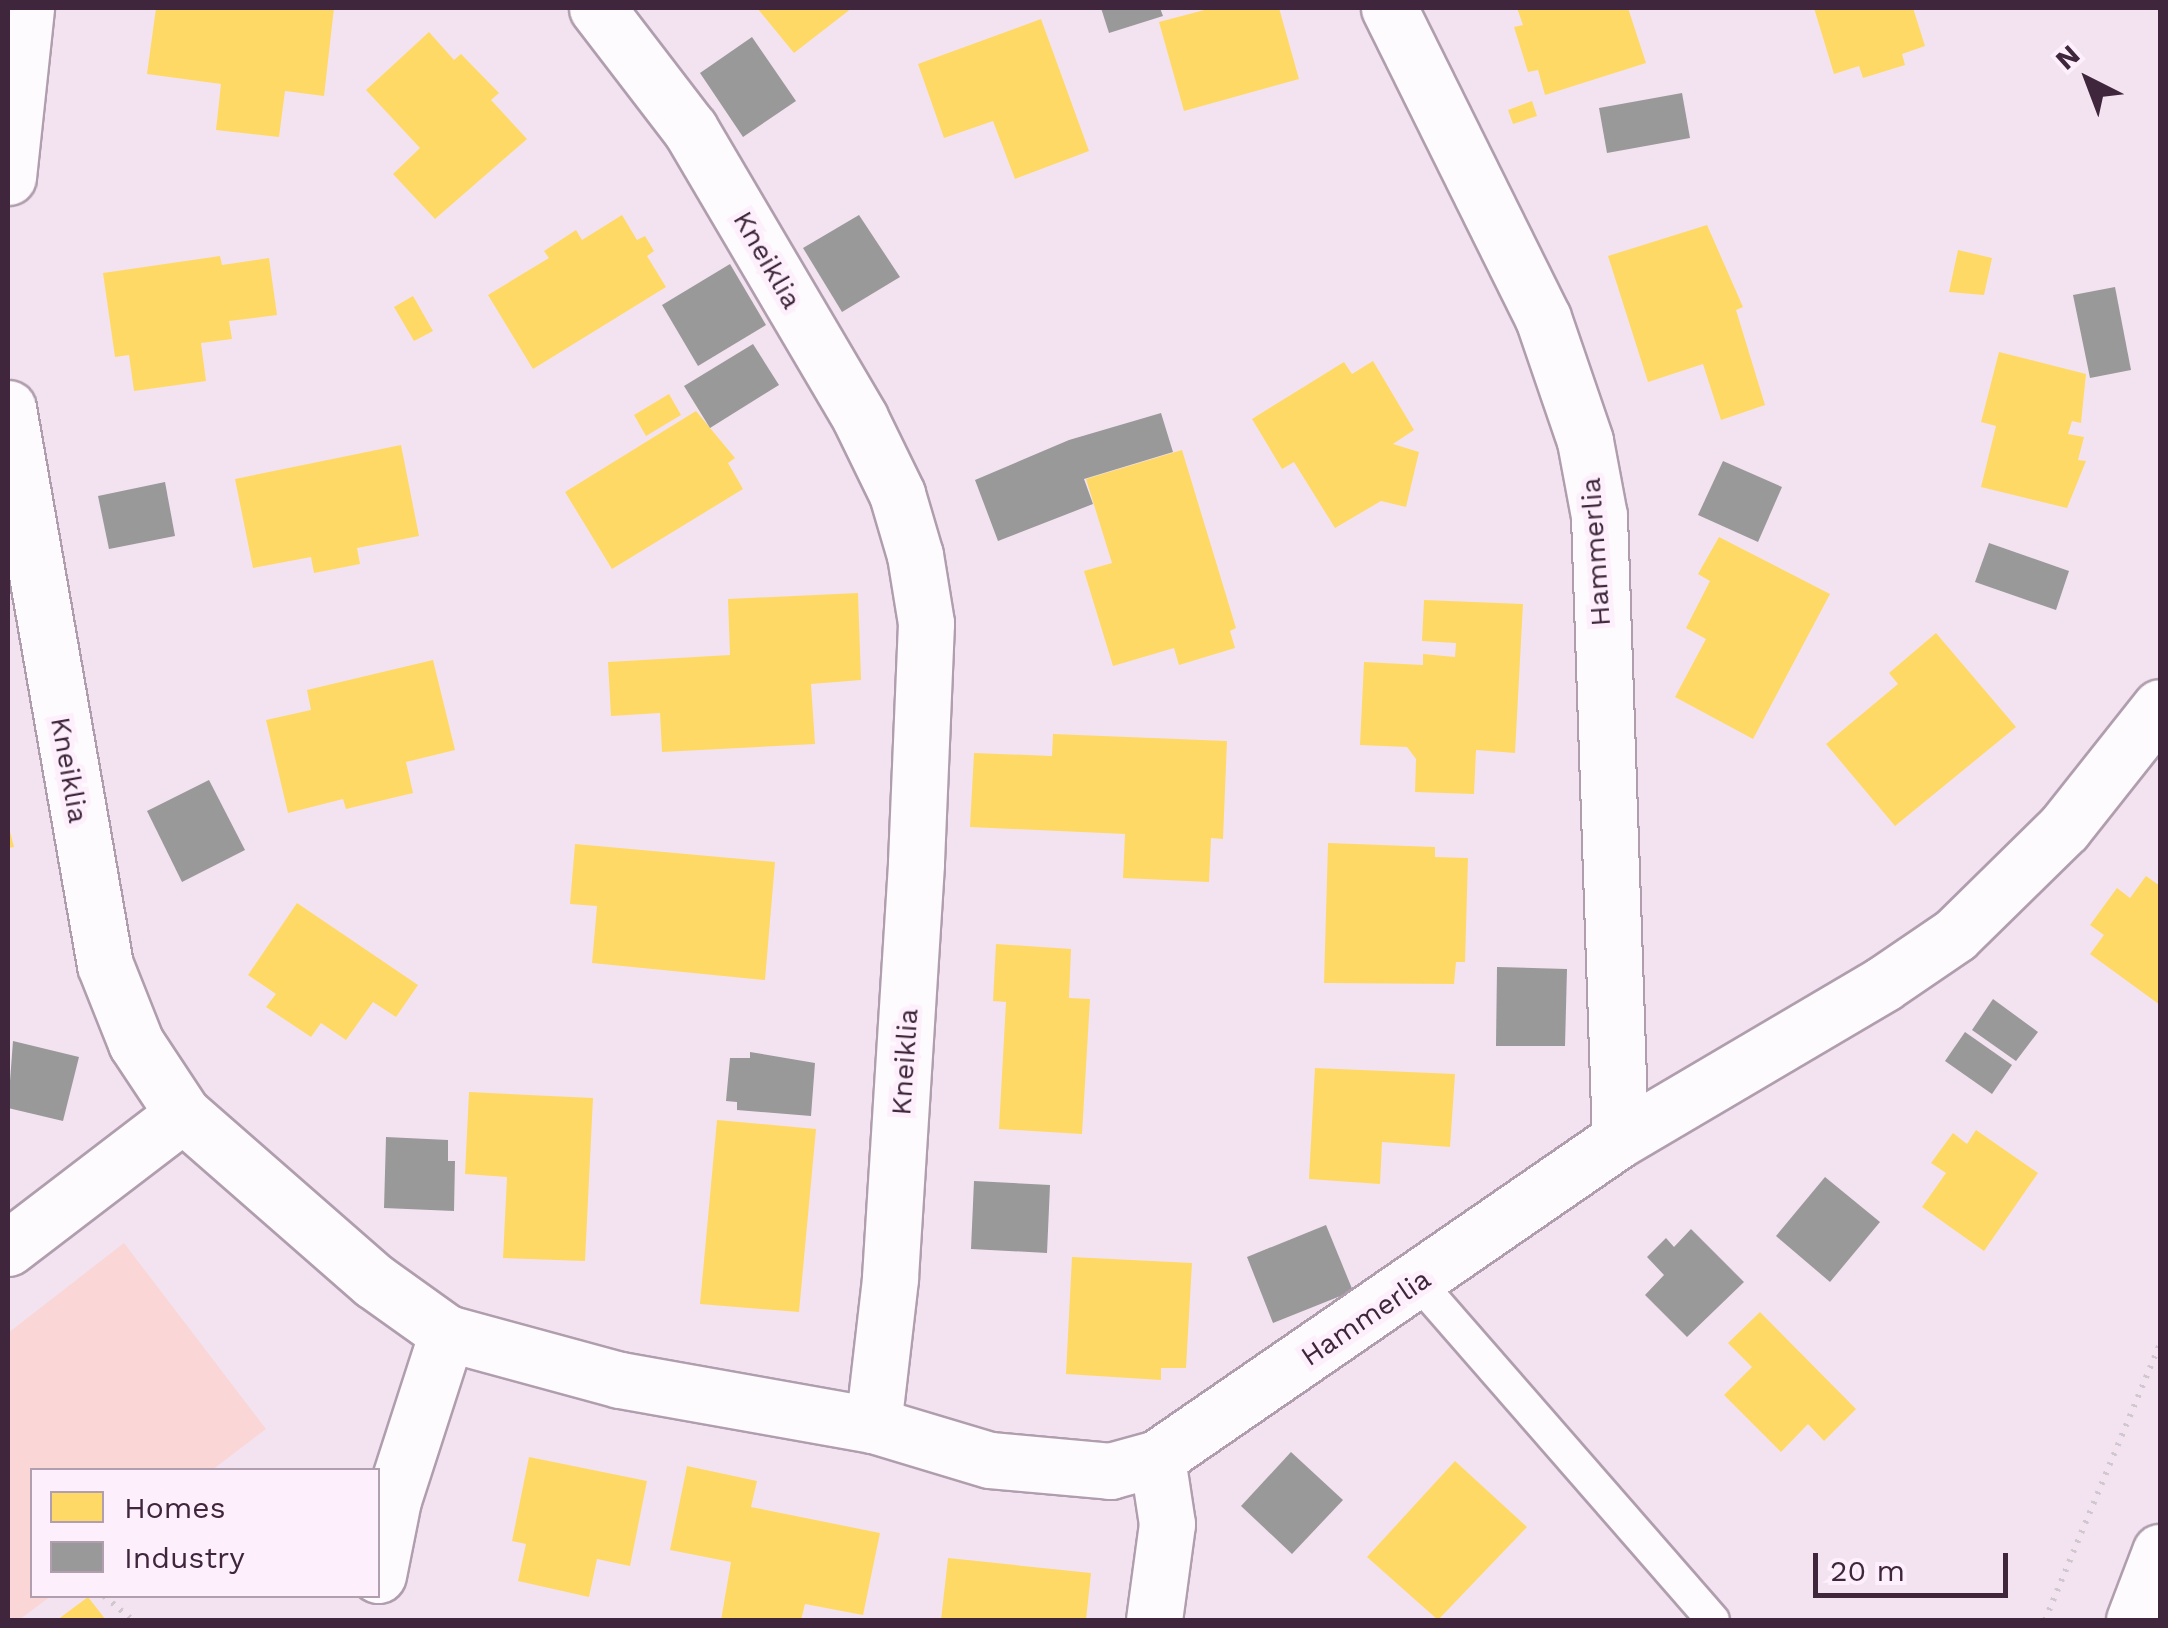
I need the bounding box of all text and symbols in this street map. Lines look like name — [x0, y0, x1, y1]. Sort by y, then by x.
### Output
north arrow — [2038, 30, 2138, 130]
text: N — [2049, 38, 2086, 77]
street label: Kneiklia — [726, 205, 808, 315]
street label: Hammerlia — [1574, 476, 1618, 628]
street label: Kneiklia — [43, 714, 95, 826]
street label: Kneiklia — [885, 1007, 925, 1117]
street label: Hammerlia — [1295, 1262, 1437, 1374]
legend — [30, 1468, 380, 1598]
text: Homes — [124, 1490, 226, 1525]
scale bar — [1818, 1533, 2013, 1595]
text: Industry — [124, 1540, 245, 1575]
text: 20 m — [1830, 1553, 1905, 1588]

